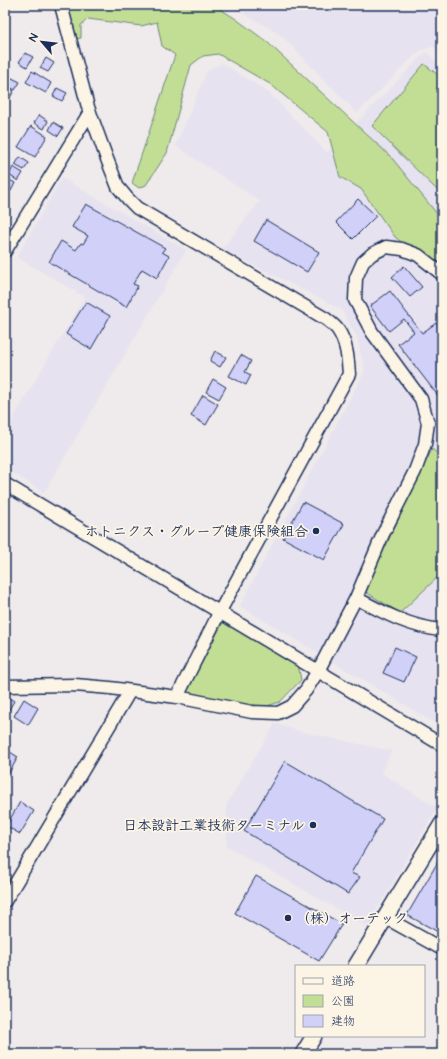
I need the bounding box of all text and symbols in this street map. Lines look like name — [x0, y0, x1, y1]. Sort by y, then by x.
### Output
north arrow — [22, 22, 62, 62]
text: N — [25, 31, 42, 44]
place label: ホトニクス・グループ健康保険組合 — [85, 522, 308, 542]
marker: ホトニクス・グループ健康保険組合 — [311, 526, 321, 536]
place label: 日本設計工業技術ターミナル — [123, 816, 305, 836]
marker: 日本設計工業技術ターミナル — [308, 820, 318, 830]
place label: （株）オーテック — [296, 909, 408, 929]
marker: （株）オーテック — [283, 913, 293, 923]
legend — [295, 965, 425, 1037]
text: 道路 — [331, 973, 355, 990]
text: 公園 — [331, 993, 355, 1010]
text: 建物 — [331, 1013, 355, 1030]

